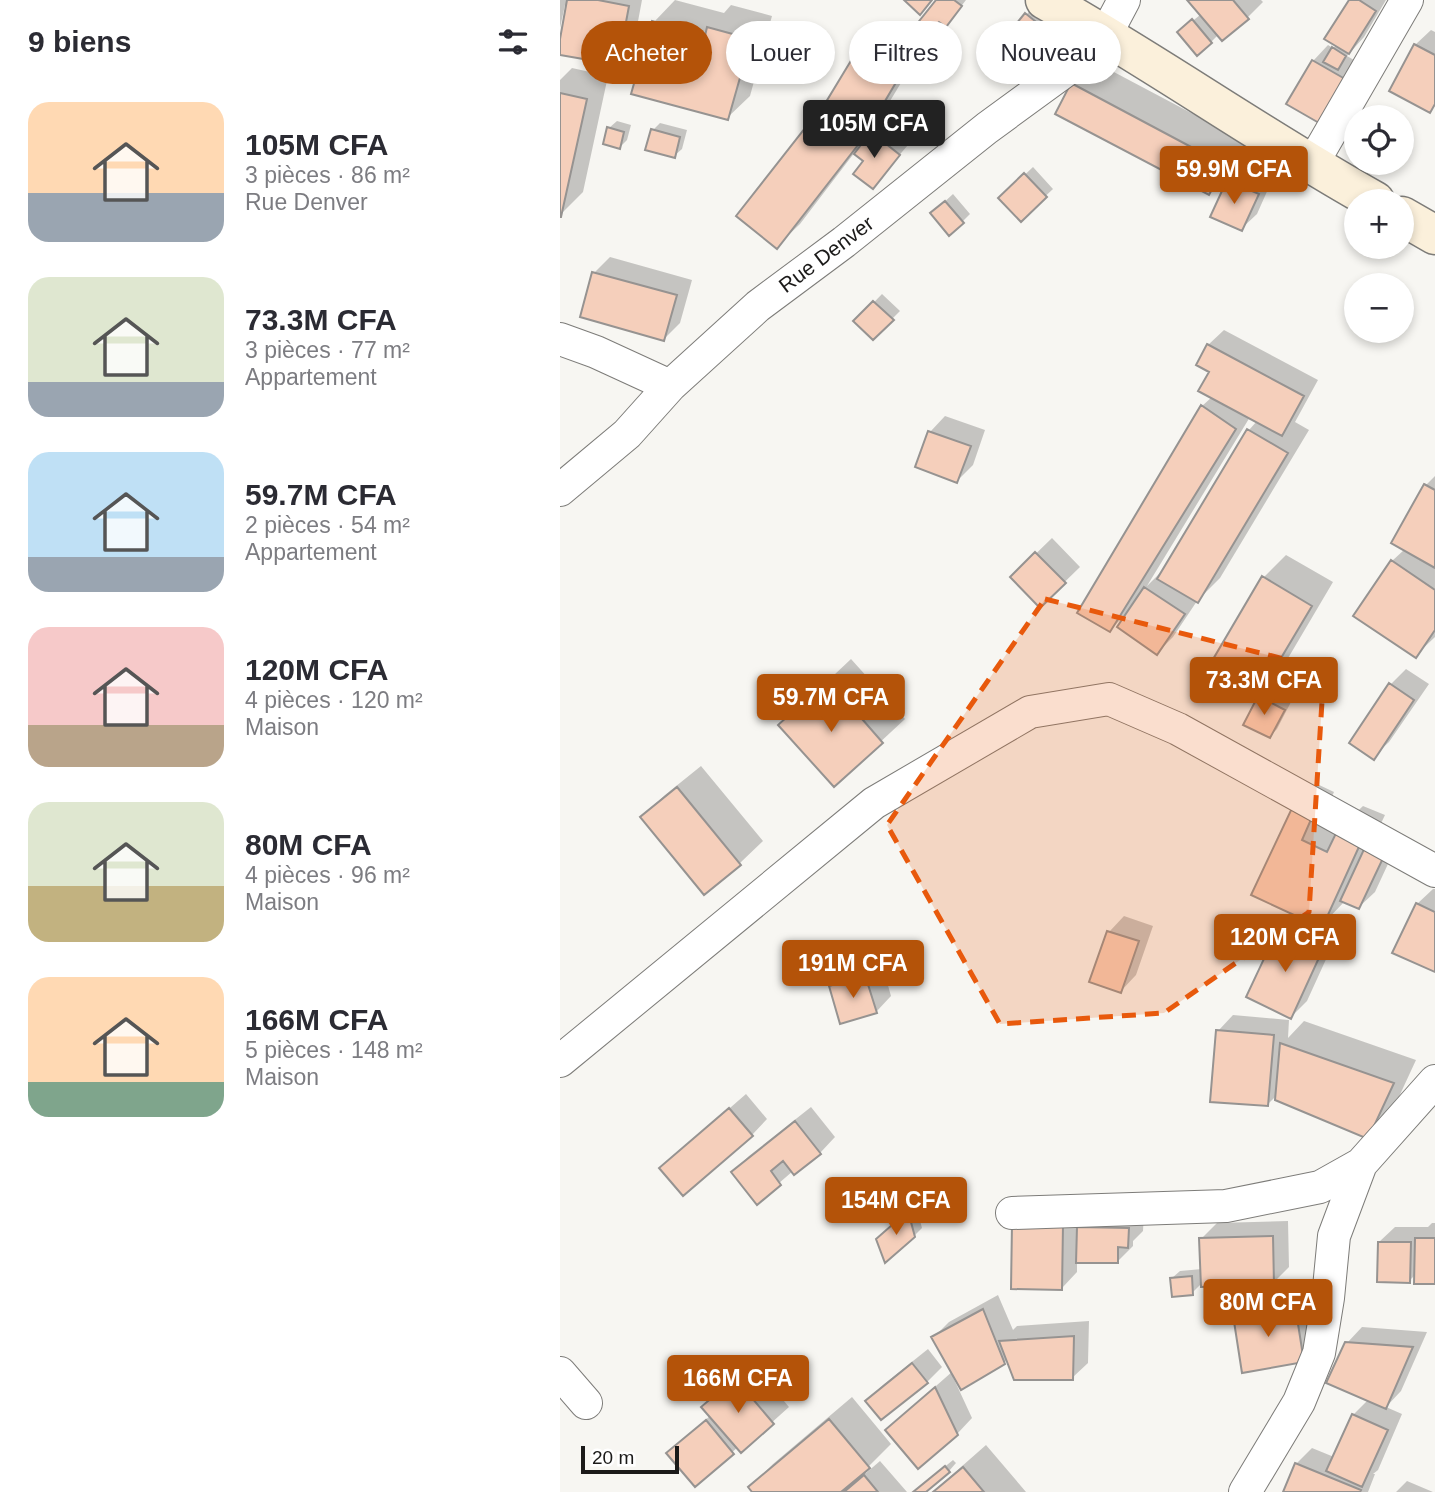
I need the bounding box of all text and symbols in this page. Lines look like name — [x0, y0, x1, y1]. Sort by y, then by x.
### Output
chip: Acheter — [581, 21, 712, 84]
chip: Louer — [726, 21, 835, 84]
chip: Filtres — [849, 21, 962, 84]
chip: Nouveau — [976, 21, 1121, 84]
icon: filters — [494, 23, 532, 61]
text: 9 biens — [28, 25, 131, 58]
pin: 105M CFA — [802, 100, 946, 160]
map controls — [1344, 105, 1414, 343]
button: locate — [1344, 105, 1414, 175]
text: 105M CFA — [819, 110, 929, 136]
text: 105M CFA — [245, 128, 388, 161]
icon: home — [84, 130, 168, 214]
pin: 59.9M CFA — [1154, 146, 1314, 206]
text: 59.9M CFA — [1176, 156, 1292, 182]
text: 3 pièces · 86 m² — [245, 162, 410, 188]
text: Rue Denver — [245, 189, 368, 215]
button: + — [1344, 189, 1414, 259]
street label: Rue Denver — [774, 211, 878, 297]
button: − — [1344, 273, 1414, 343]
text: 73.3M CFA — [245, 303, 397, 336]
icon: home — [84, 305, 168, 389]
text: 3 pièces · 77 m² — [245, 337, 410, 363]
text: Appartement — [245, 364, 377, 390]
text: 59.7M CFA — [245, 478, 397, 511]
icon: home — [84, 480, 168, 564]
text: 2 pièces · 54 m² — [245, 512, 410, 538]
text: Appartement — [245, 539, 377, 565]
text: 120M CFA — [245, 653, 388, 686]
icon: home — [84, 655, 168, 739]
pin: 73.3M CFA — [1184, 658, 1344, 717]
text: 73.3M CFA — [1206, 667, 1322, 693]
pin: 59.7M CFA — [751, 674, 911, 734]
text: 59.7M CFA — [773, 684, 889, 710]
text: 4 pièces · 120 m² — [245, 687, 423, 713]
text: Maison — [245, 714, 319, 740]
text: 80M CFA — [245, 828, 372, 861]
icon: home — [84, 830, 168, 914]
text: 4 pièces · 96 m² — [245, 862, 410, 888]
text: Maison — [245, 889, 319, 915]
pin: 120M CFA — [1213, 914, 1357, 974]
text: 120M CFA — [1230, 924, 1340, 950]
pin: 191M CFA — [781, 940, 925, 1000]
text: 191M CFA — [798, 950, 908, 976]
text: 166M CFA — [245, 1003, 388, 1036]
icon: home — [84, 1005, 168, 1089]
text: 5 pièces · 148 m² — [245, 1037, 423, 1063]
text: Maison — [245, 1064, 319, 1090]
pin: 154M CFA — [824, 1178, 968, 1237]
text: 154M CFA — [841, 1187, 951, 1213]
pin: 80M CFA — [1203, 1280, 1333, 1339]
text: 80M CFA — [1219, 1289, 1317, 1315]
pin: 166M CFA — [666, 1356, 810, 1415]
text: 166M CFA — [683, 1365, 793, 1391]
scale bar — [581, 1443, 679, 1475]
text: 20 m — [592, 1447, 634, 1468]

